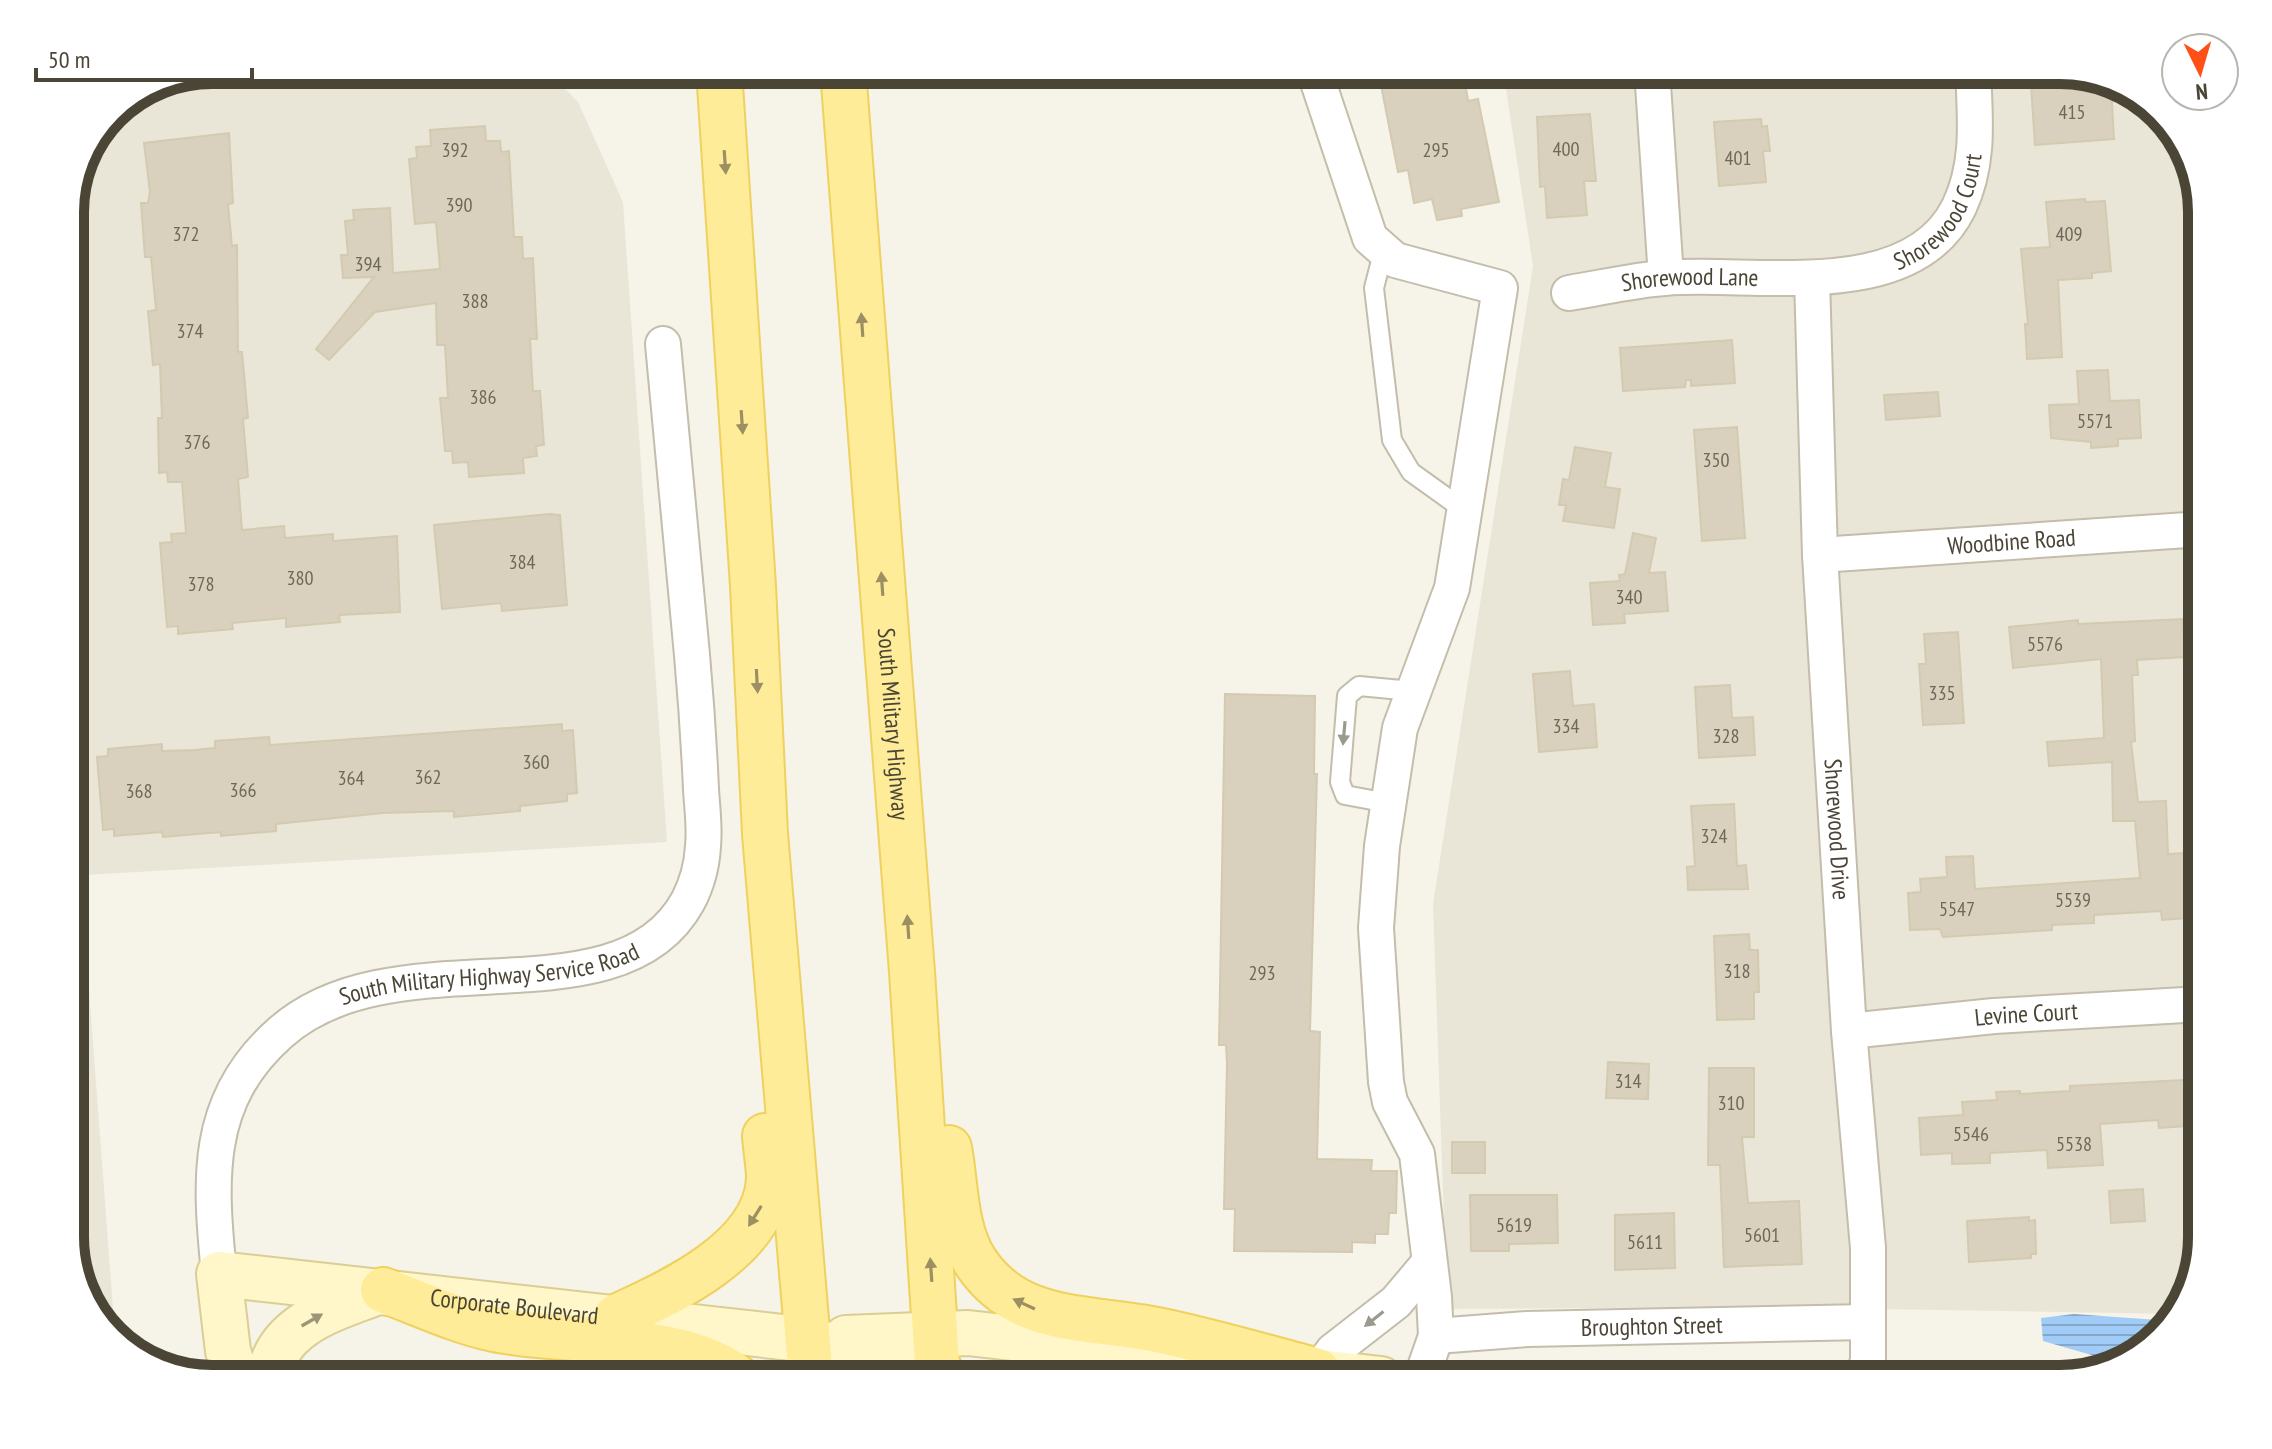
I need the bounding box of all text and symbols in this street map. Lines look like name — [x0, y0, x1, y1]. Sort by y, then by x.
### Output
scale bar — [36, 32, 252, 82]
north arrow — [2160, 32, 2240, 112]
text: 50 m — [48, 44, 90, 75]
text: N — [2195, 77, 2209, 106]
house number: 415 — [2059, 99, 2086, 125]
house number: 400 — [1553, 136, 1580, 162]
house number: 392 — [442, 137, 469, 163]
house number: 295 — [1423, 137, 1450, 163]
house number: 401 — [1725, 145, 1752, 171]
one-way arrow — [719, 150, 732, 175]
street label: Shorewood Court — [1889, 152, 1989, 277]
house number: 390 — [446, 192, 473, 218]
house number: 372 — [173, 221, 200, 247]
house number: 409 — [2056, 221, 2083, 247]
house number: 394 — [355, 251, 382, 277]
street label: Shorewood Lane — [1619, 261, 1759, 298]
house number: 388 — [462, 288, 489, 314]
one-way arrow — [855, 312, 868, 337]
house number: 374 — [177, 318, 204, 344]
house number: 386 — [470, 384, 497, 410]
house number: 5571 — [2077, 408, 2113, 434]
one-way arrow — [736, 410, 749, 435]
house number: 376 — [184, 429, 211, 455]
house number: 350 — [1703, 447, 1730, 473]
street label: Woodbine Road — [1946, 522, 2077, 561]
house number: 384 — [509, 549, 536, 575]
house number: 380 — [287, 565, 314, 591]
house number: 378 — [188, 571, 215, 597]
one-way arrow — [875, 571, 888, 596]
house number: 340 — [1616, 584, 1643, 610]
street label: South Military Highway — [871, 627, 916, 821]
house number: 5576 — [2027, 631, 2063, 657]
one-way arrow — [751, 669, 764, 694]
house number: 335 — [1929, 680, 1956, 706]
house number: 334 — [1553, 713, 1580, 739]
one-way arrow — [1337, 721, 1350, 746]
house number: 328 — [1713, 723, 1740, 749]
house number: 360 — [523, 749, 550, 775]
street label: Shorewood Drive — [1817, 758, 1857, 901]
house number: 362 — [415, 764, 442, 790]
house number: 364 — [338, 765, 365, 791]
house number: 366 — [230, 777, 257, 803]
house number: 368 — [126, 778, 153, 804]
house number: 324 — [1701, 823, 1728, 849]
house number: 5539 — [2055, 887, 2091, 913]
house number: 5547 — [1939, 896, 1975, 922]
one-way arrow — [901, 914, 914, 939]
street label: South Military Highway Service Road — [335, 936, 644, 1012]
house number: 318 — [1724, 958, 1751, 984]
house number: 293 — [1249, 960, 1276, 986]
street label: Levine Court — [1973, 995, 2079, 1033]
house number: 314 — [1615, 1068, 1642, 1094]
house number: 310 — [1718, 1090, 1745, 1116]
house number: 5546 — [1953, 1121, 1989, 1147]
house number: 5538 — [2056, 1131, 2092, 1157]
one-way arrow — [748, 1205, 762, 1227]
house number: 5619 — [1496, 1212, 1532, 1238]
house number: 5601 — [1744, 1222, 1780, 1248]
house number: 5611 — [1627, 1229, 1663, 1255]
one-way arrow — [924, 1257, 937, 1282]
street label: Corporate Boulevard — [429, 1282, 600, 1331]
one-way arrow — [1013, 1297, 1036, 1311]
street label: Broughton Street — [1580, 1309, 1723, 1343]
one-way arrow — [1364, 1310, 1384, 1327]
one-way arrow — [301, 1313, 323, 1327]

